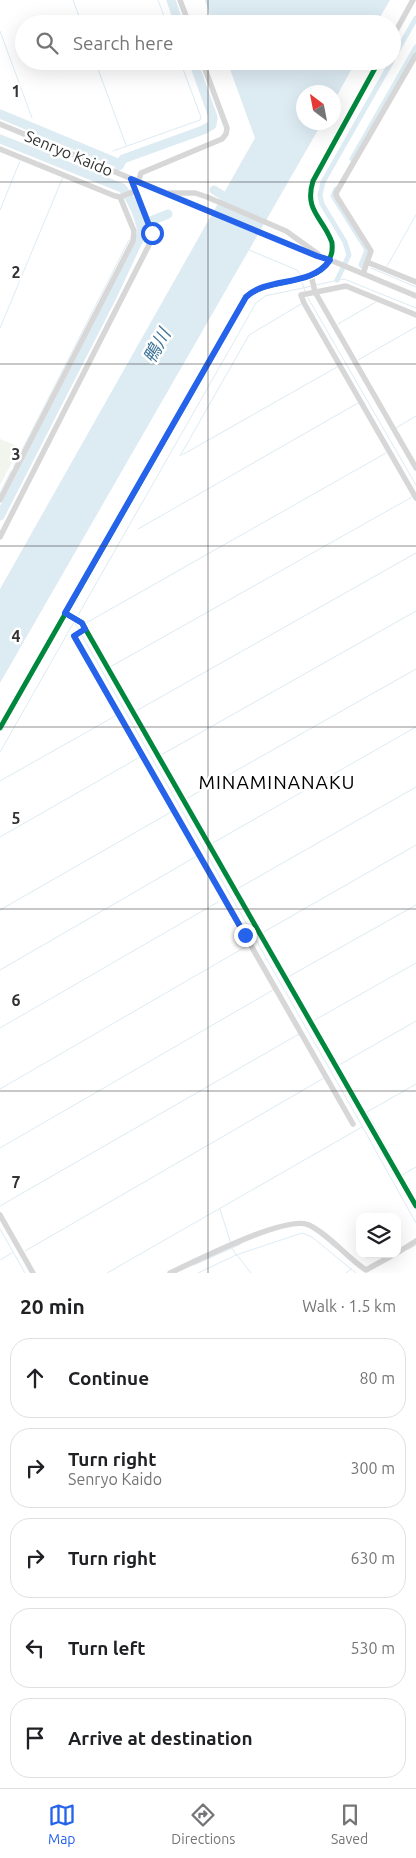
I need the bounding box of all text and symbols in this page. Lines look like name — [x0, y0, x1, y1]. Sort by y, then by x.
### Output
search box — [15, 15, 401, 70]
icon: search — [33, 29, 61, 57]
text: Search here — [73, 32, 173, 54]
text: 1 — [11, 82, 21, 100]
north arrow — [296, 85, 341, 130]
street label: Senryo Kaido — [22, 126, 116, 180]
route start — [141, 222, 164, 245]
text: 2 — [11, 263, 21, 281]
water label: 鴨川 — [139, 323, 175, 366]
text: 3 — [11, 445, 21, 463]
text: 4 — [11, 627, 21, 645]
district label: MINAMINANAKU — [198, 771, 356, 793]
text: 5 — [11, 809, 21, 827]
route end — [234, 924, 257, 947]
text: 6 — [11, 991, 21, 1009]
text: 7 — [11, 1173, 21, 1191]
map controls — [356, 1213, 401, 1258]
button: layers — [356, 1213, 401, 1258]
text: 20 min — [20, 1294, 85, 1318]
text: Walk · 1.5 km — [302, 1297, 396, 1315]
icon: ahead — [21, 1364, 49, 1392]
text: Continue — [68, 1367, 149, 1389]
text: 80 m — [359, 1369, 395, 1387]
text: Turn right — [68, 1448, 156, 1470]
icon: right — [21, 1454, 49, 1482]
text: 300 m — [350, 1459, 395, 1477]
text: Senryo Kaido — [68, 1470, 162, 1488]
icon: right — [21, 1544, 49, 1572]
text: Turn right — [68, 1547, 156, 1569]
text: 630 m — [350, 1549, 395, 1567]
icon: left — [21, 1634, 49, 1662]
text: Turn left — [68, 1637, 146, 1659]
text: 530 m — [350, 1639, 395, 1657]
icon: arrive — [21, 1724, 49, 1752]
text: Arrive at destination — [68, 1727, 253, 1749]
tab: Map — [48, 1801, 76, 1847]
tab: Directions — [171, 1801, 235, 1847]
tab: Saved — [331, 1801, 368, 1847]

